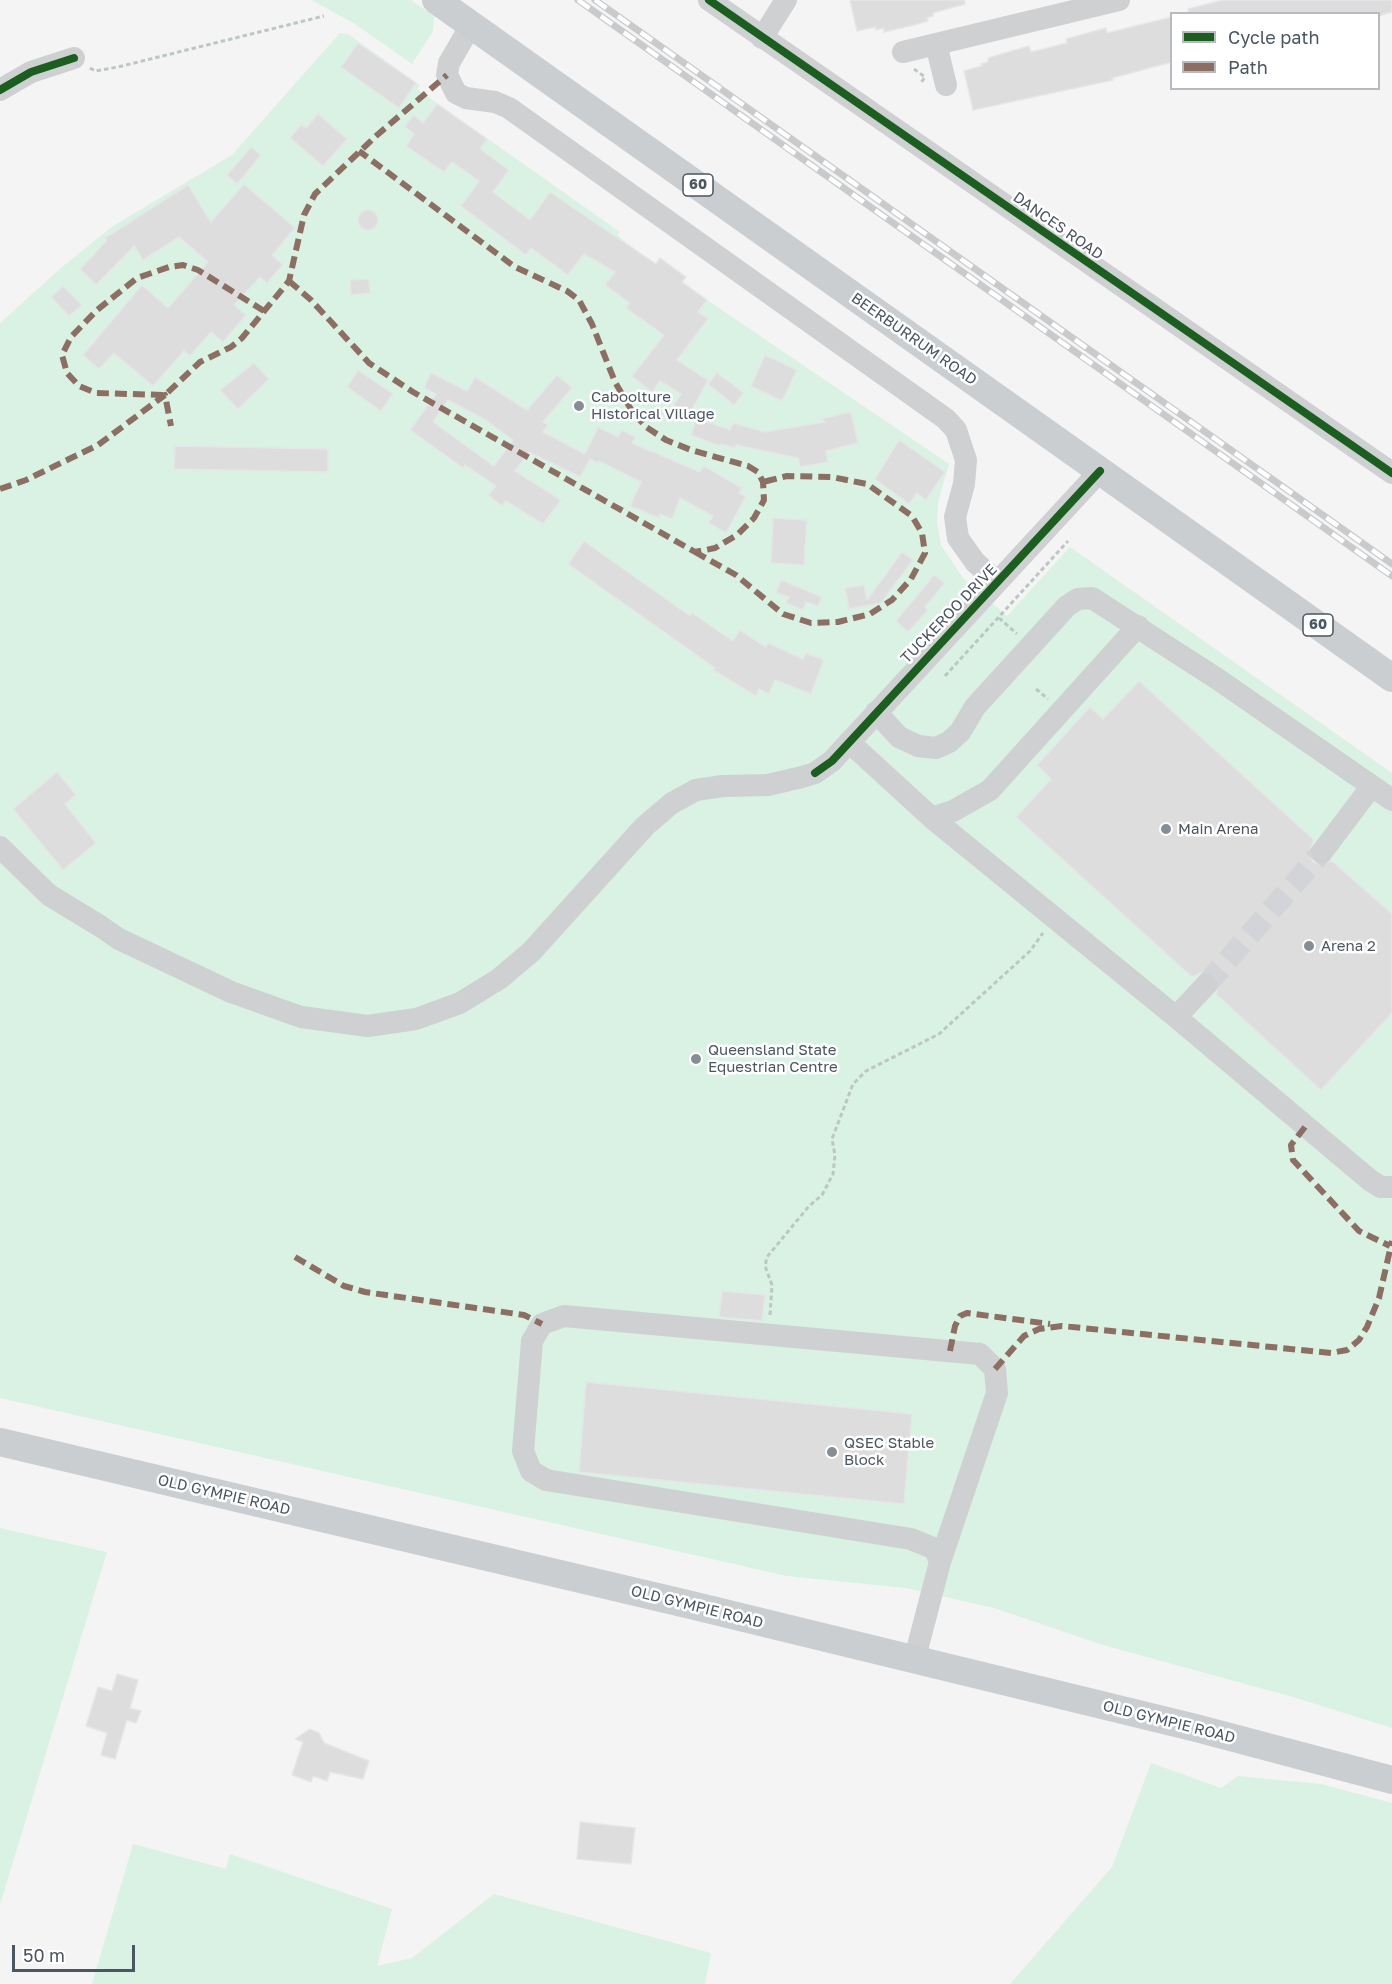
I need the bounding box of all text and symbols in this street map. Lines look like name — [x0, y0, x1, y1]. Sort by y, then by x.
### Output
legend — [1170, 12, 1380, 90]
text: Cycle path — [1228, 26, 1320, 48]
text: Path — [1228, 56, 1268, 78]
road number: 60 — [683, 174, 713, 196]
street label: DANCES ROAD — [1009, 188, 1107, 264]
street label: BEERBURRUM ROAD — [848, 289, 980, 389]
place label: Caboolture Historical Village — [591, 388, 715, 423]
marker: Caboolture Historical Village — [572, 399, 586, 413]
street label: TUCKEROO DRIVE — [897, 561, 1001, 667]
road number: 60 — [1303, 614, 1333, 636]
place label: Main Arena — [1178, 820, 1259, 838]
marker: Main Arena — [1159, 822, 1173, 836]
place label: Arena 2 — [1321, 937, 1376, 955]
marker: Arena 2 — [1302, 939, 1316, 953]
place label: Queensland State Equestrian Centre — [708, 1041, 838, 1076]
marker: Queensland State Equestrian Centre — [689, 1052, 703, 1066]
place label: QSEC Stable Block — [844, 1434, 934, 1469]
marker: QSEC Stable Block — [825, 1445, 839, 1459]
street label: OLD GYMPIE ROAD — [156, 1471, 292, 1519]
street label: OLD GYMPIE ROAD — [629, 1582, 765, 1632]
street label: OLD GYMPIE ROAD — [1101, 1697, 1237, 1747]
scale bar — [15, 1933, 138, 1971]
text: 50 m — [23, 1944, 65, 1966]

